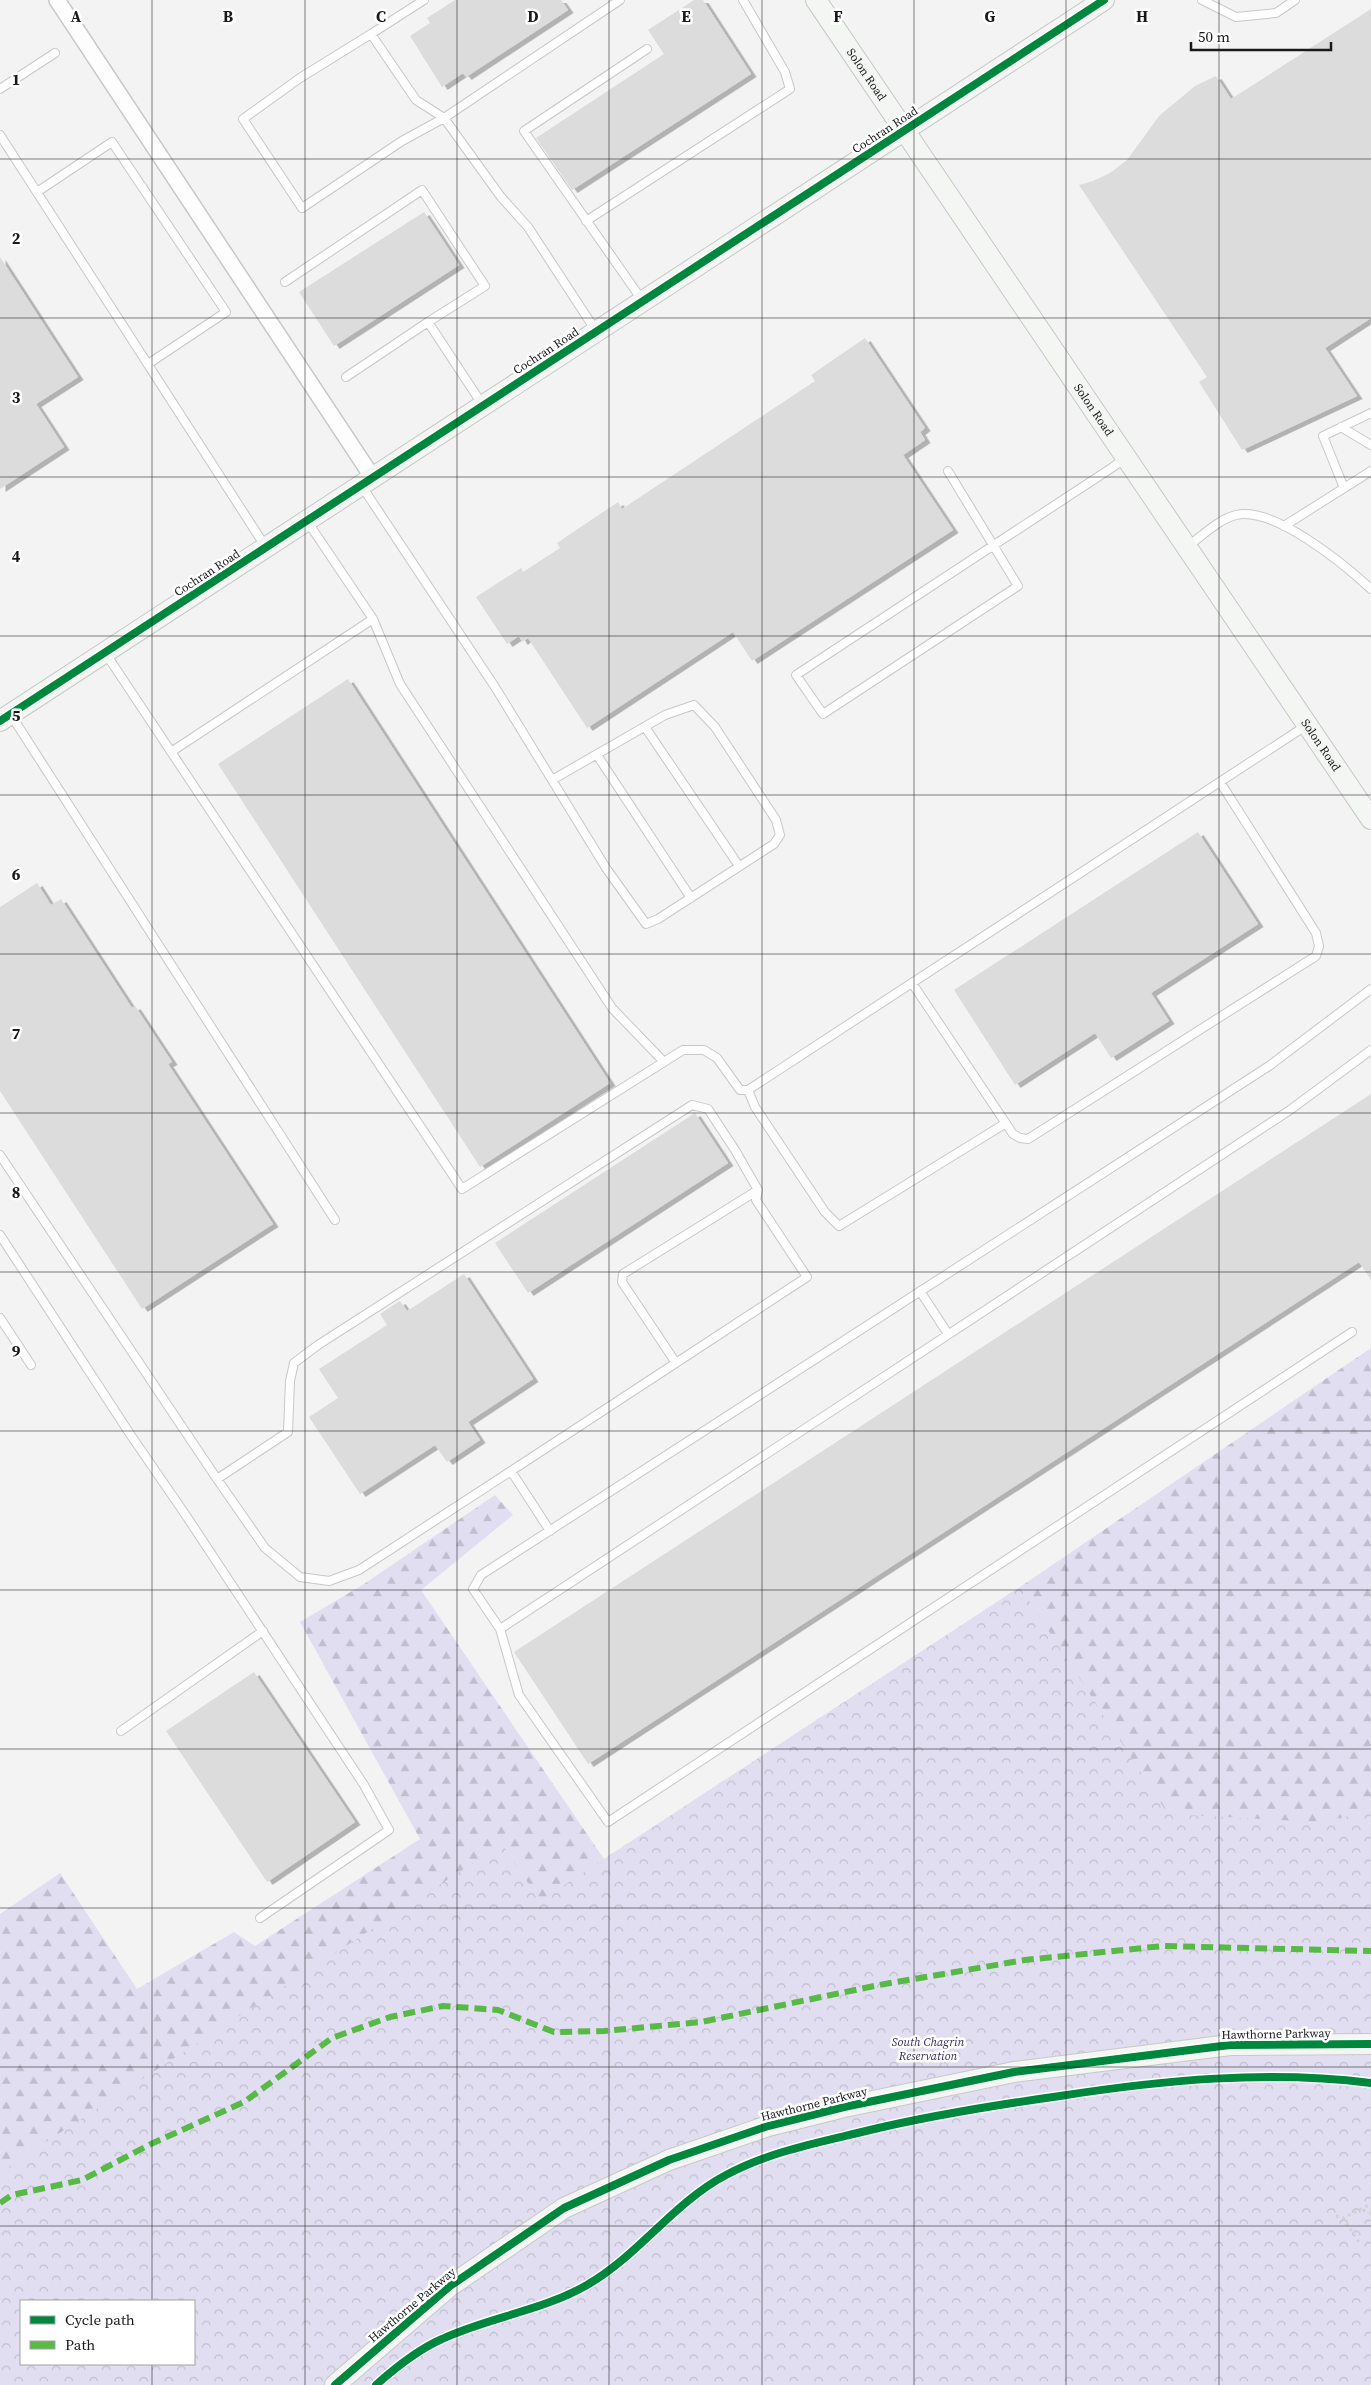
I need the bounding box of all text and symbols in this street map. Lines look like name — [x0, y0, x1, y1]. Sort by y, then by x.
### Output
text: A — [71, 5, 82, 27]
text: B — [223, 5, 234, 27]
text: C — [376, 5, 386, 27]
text: D — [527, 5, 539, 27]
text: E — [681, 5, 691, 27]
text: F — [833, 5, 843, 27]
text: G — [985, 5, 996, 27]
text: H — [1136, 5, 1148, 27]
scale bar — [1191, 20, 1331, 52]
text: 50 m — [1198, 26, 1230, 47]
street label: Solon Road — [843, 45, 890, 104]
text: 1 — [12, 68, 20, 90]
street label: Cochran Road — [849, 103, 921, 157]
text: 2 — [12, 227, 21, 249]
street label: Cochran Road — [510, 324, 582, 378]
street label: Solon Road — [1070, 380, 1117, 439]
text: 3 — [12, 386, 21, 408]
text: 4 — [12, 545, 21, 567]
street label: Cochran Road — [171, 546, 243, 600]
text: 5 — [12, 704, 21, 726]
street label: Solon Road — [1297, 716, 1344, 775]
text: 6 — [12, 863, 21, 885]
text: 7 — [12, 1022, 21, 1044]
text: 8 — [12, 1181, 20, 1203]
text: 9 — [12, 1340, 21, 1362]
street label: Hawthorne Parkway — [1221, 2025, 1332, 2043]
park label: South Chagrin Reservation — [892, 2034, 965, 2064]
street label: Hawthorne Parkway — [759, 2083, 870, 2125]
street label: Hawthorne Parkway — [365, 2263, 460, 2346]
legend — [20, 2300, 195, 2365]
text: Cycle path — [65, 2309, 135, 2330]
text: Path — [65, 2334, 95, 2355]

